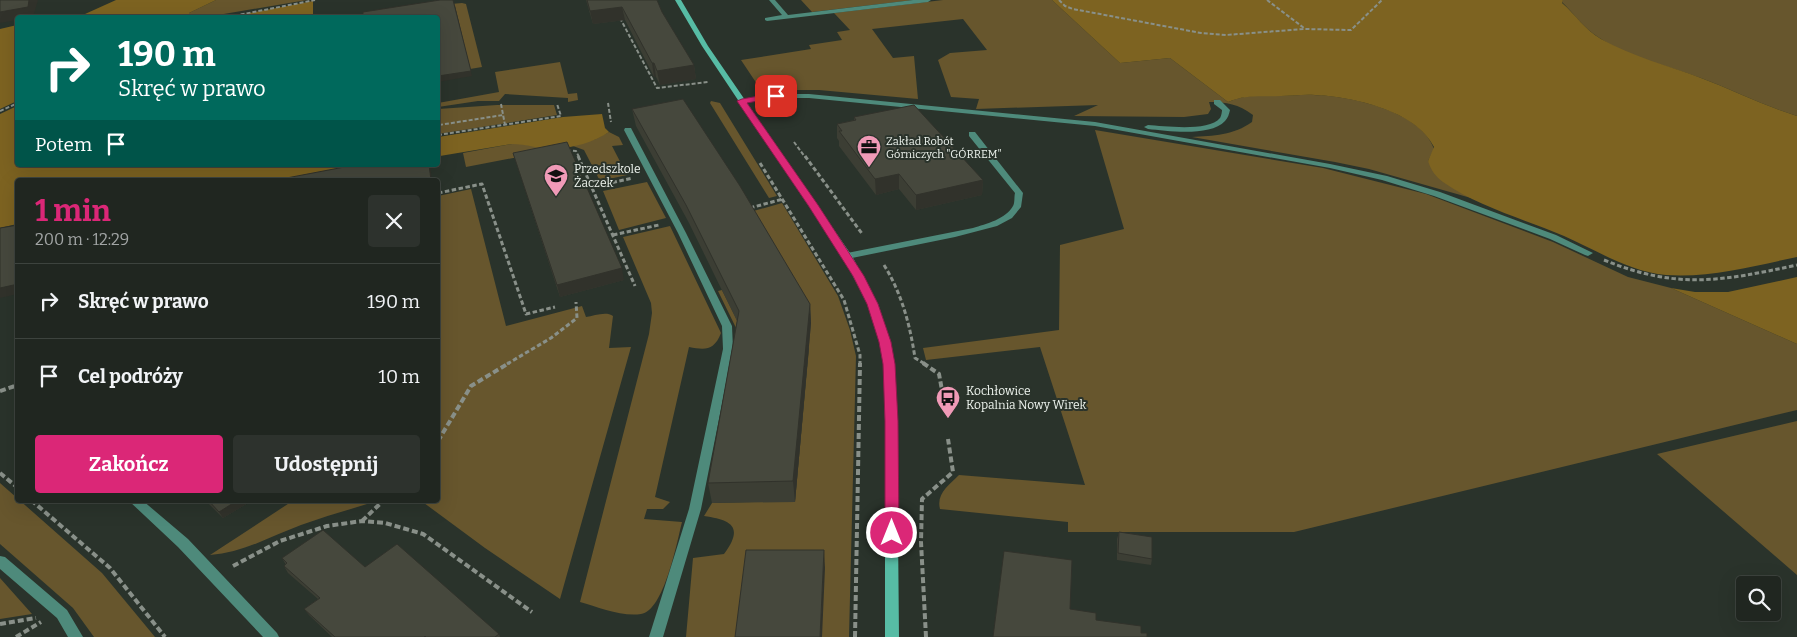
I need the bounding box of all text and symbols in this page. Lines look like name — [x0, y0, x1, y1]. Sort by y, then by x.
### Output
text: 190 m — [118, 33, 216, 75]
icon: right — [35, 35, 100, 100]
text: Skręć w prawo — [118, 75, 266, 102]
pin — [755, 75, 797, 117]
icon: arrive — [762, 82, 790, 110]
icon: arrive — [102, 130, 130, 158]
text: Potem — [35, 133, 92, 156]
office icon: Zakład Robót Górniczych "GÓRREM" — [856, 134, 882, 168]
place label: Zakład Robót Górniczych "GÓRREM" — [886, 135, 1002, 161]
place label: Przedszkole Żaczek — [574, 162, 641, 190]
school or university icon: Przedszkole Żaczek — [543, 163, 569, 197]
text: 1 min — [35, 193, 111, 229]
button: close — [368, 195, 420, 247]
text: 200 m · 12:29 — [35, 230, 129, 249]
icon: right — [35, 287, 63, 315]
text: Skręć w prawo — [78, 290, 209, 313]
text: 190 m — [367, 290, 420, 313]
icon: arrive — [35, 362, 63, 390]
text: Cel podróży — [78, 365, 183, 388]
text: 10 m — [378, 365, 420, 388]
place label: Kochłowice Kopalnia Nowy Wirek — [966, 384, 1087, 412]
bus stop icon: Kochłowice Kopalnia Nowy Wirek — [935, 385, 961, 419]
button: Zakończ — [35, 435, 223, 493]
button: Udostępnij — [233, 435, 420, 493]
position arrow — [865, 506, 917, 558]
map controls — [1736, 576, 1781, 621]
button: search — [1736, 576, 1781, 621]

